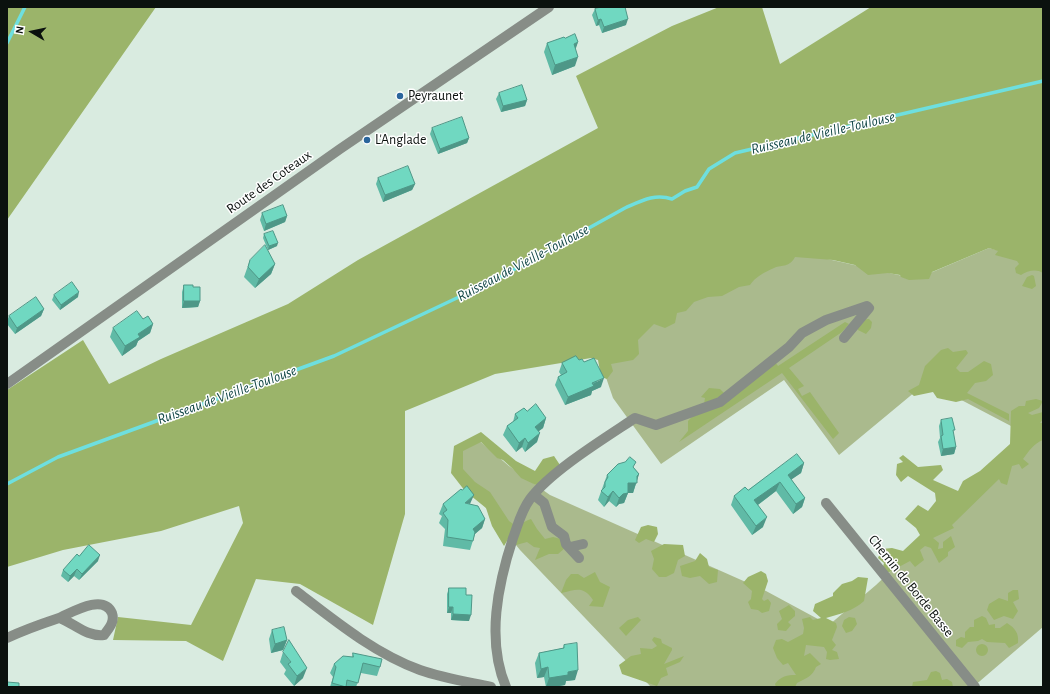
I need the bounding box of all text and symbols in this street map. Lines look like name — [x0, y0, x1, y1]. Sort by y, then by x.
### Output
north arrow — [12, 12, 52, 52]
text: N — [14, 25, 26, 35]
place label: Peyraunet — [408, 88, 463, 104]
marker: Peyraunet — [395, 91, 405, 101]
water label: Ruisseau de Vieille-Toulouse — [749, 108, 897, 158]
place label: L'Anglade — [375, 132, 427, 148]
marker: L'Anglade — [362, 135, 372, 145]
street label: Route des Coteaux — [223, 146, 315, 218]
water label: Ruisseau de Vieille-Toulouse — [454, 221, 592, 305]
water label: Ruisseau de Vieille-Toulouse — [155, 361, 299, 429]
street label: Chemin de Borde Basse — [865, 532, 957, 640]

